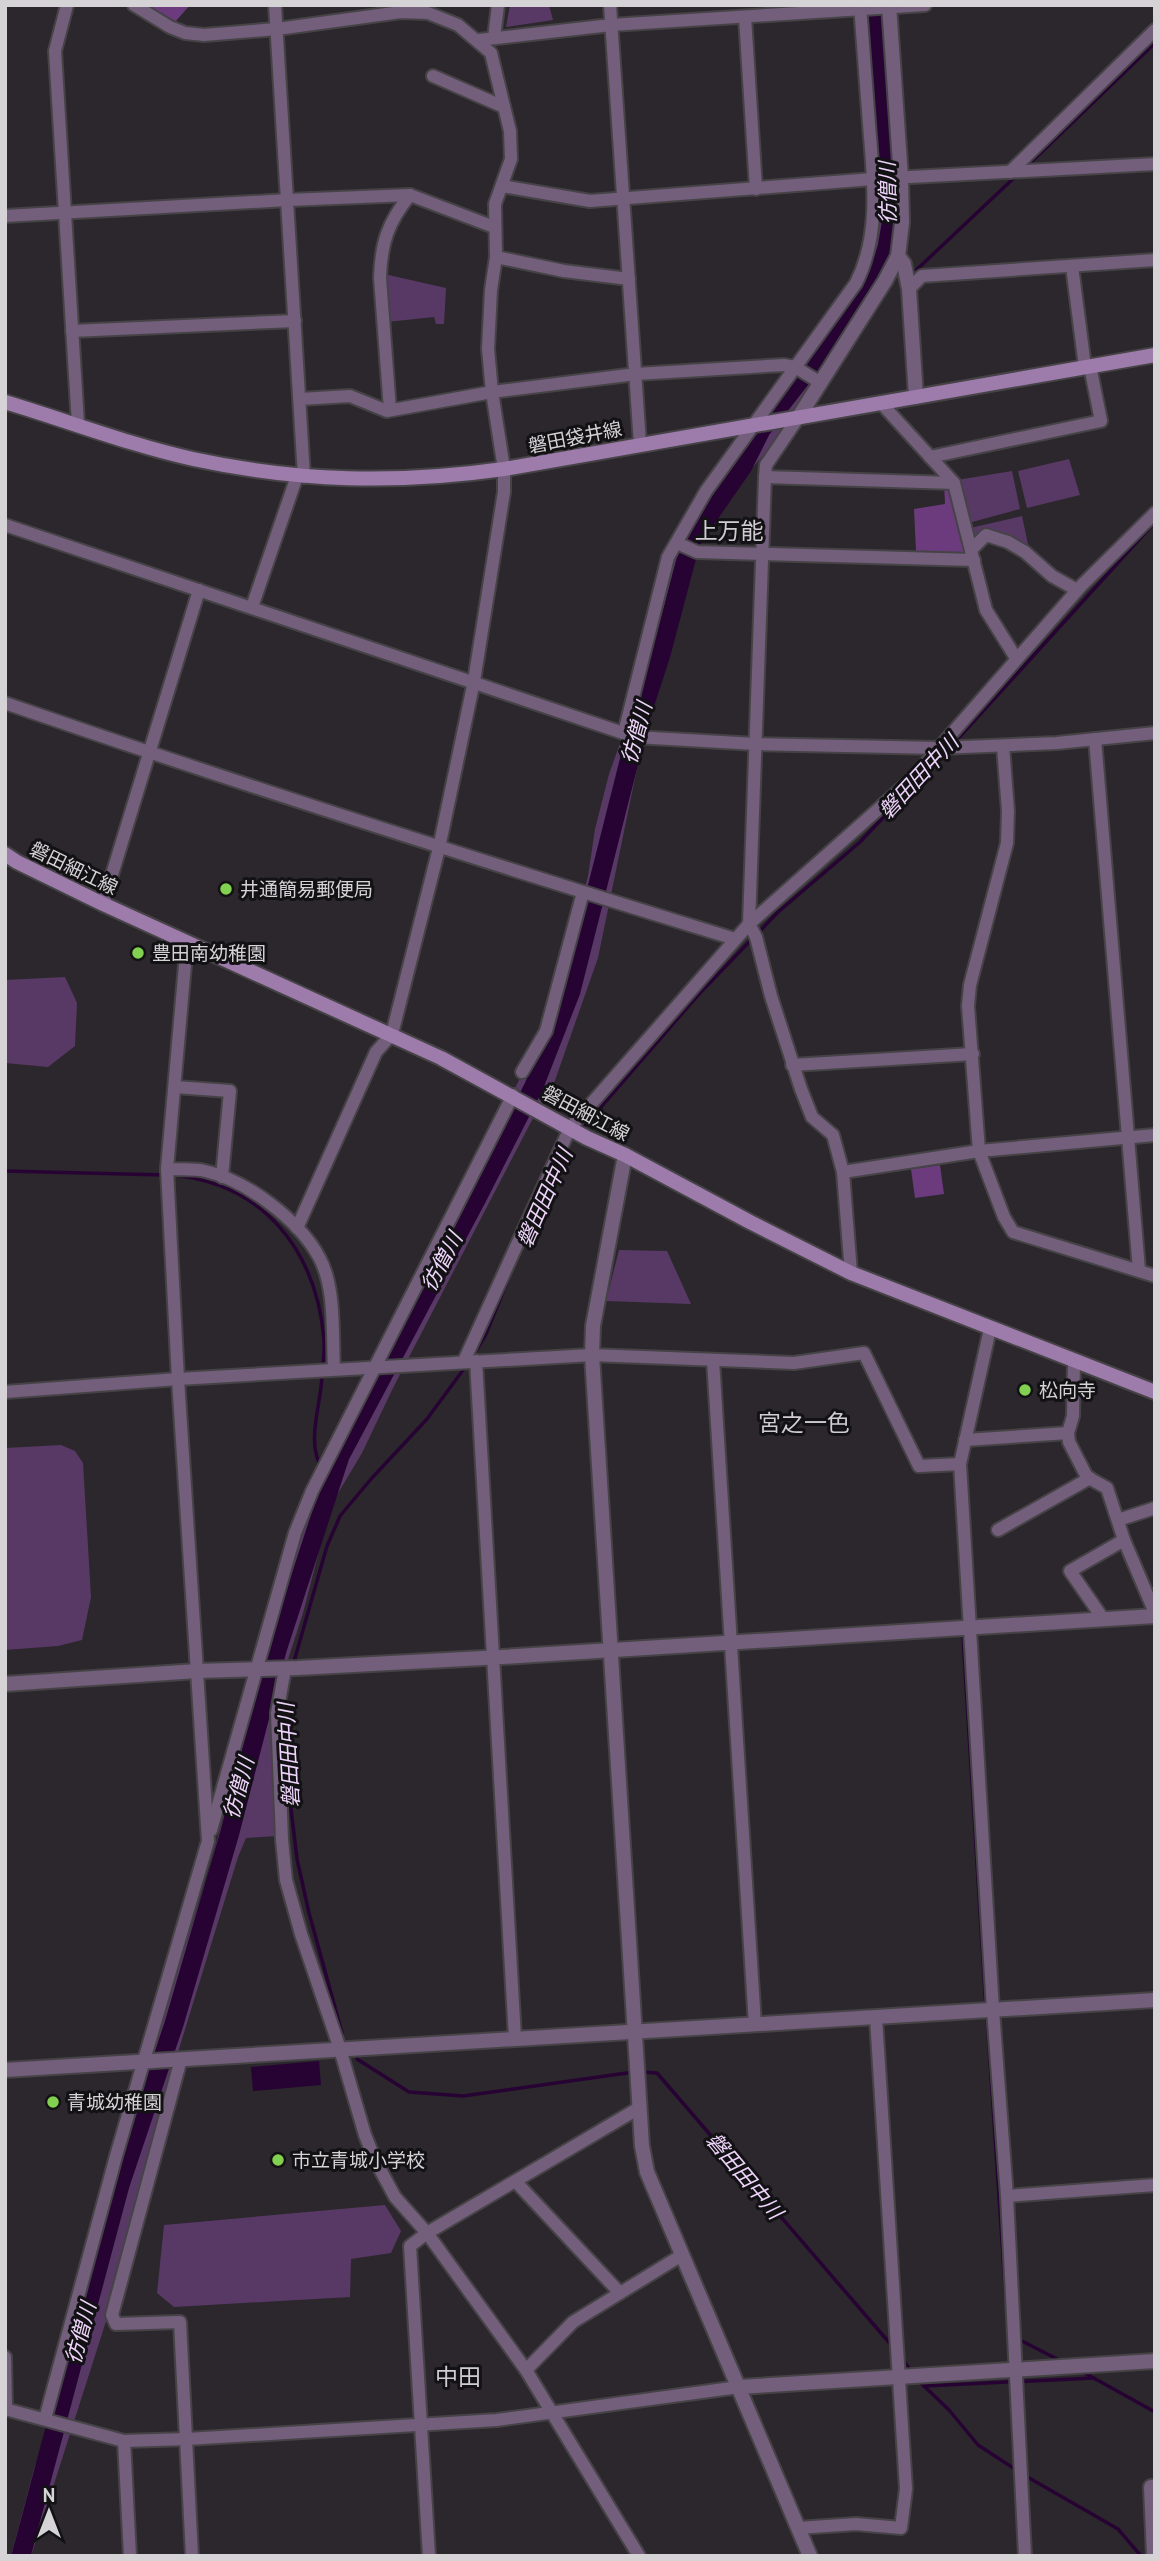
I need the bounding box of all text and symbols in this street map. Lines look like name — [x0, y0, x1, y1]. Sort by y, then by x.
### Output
water label: 彷僧川 — [873, 159, 902, 225]
street label: 磐田袋井線 — [526, 416, 624, 458]
district label: 上万能 — [695, 516, 764, 545]
water label: 彷僧川 — [615, 697, 658, 767]
water label: 磐田田中川 — [873, 728, 966, 824]
street label: 磐田細江線 — [26, 836, 122, 900]
place label: 井通簡易郵便局 — [240, 877, 373, 901]
marker: 井通簡易郵便局 — [218, 881, 234, 897]
place label: 豊田南幼稚園 — [152, 941, 266, 965]
marker: 豊田南幼稚園 — [130, 945, 146, 961]
street label: 磐田細江線 — [538, 1080, 634, 1146]
water label: 磐田田中川 — [511, 1143, 579, 1251]
water label: 彷僧川 — [415, 1226, 469, 1296]
place label: 松向寺 — [1039, 1378, 1096, 1402]
marker: 松向寺 — [1017, 1382, 1033, 1398]
district label: 宮之一色 — [758, 1408, 850, 1437]
water label: 磐田田中川 — [272, 1700, 305, 1808]
water label: 彷僧川 — [217, 1752, 260, 1822]
place label: 青城幼稚園 — [67, 2090, 162, 2114]
marker: 青城幼稚園 — [45, 2094, 61, 2110]
water label: 磐田田中川 — [700, 2127, 790, 2226]
place label: 市立青城小学校 — [292, 2148, 425, 2172]
marker: 市立青城小学校 — [270, 2152, 286, 2168]
water label: 彷僧川 — [59, 2297, 102, 2367]
district label: 中田 — [435, 2362, 481, 2391]
north arrow — [14, 2477, 84, 2547]
text: N — [43, 2483, 55, 2507]

